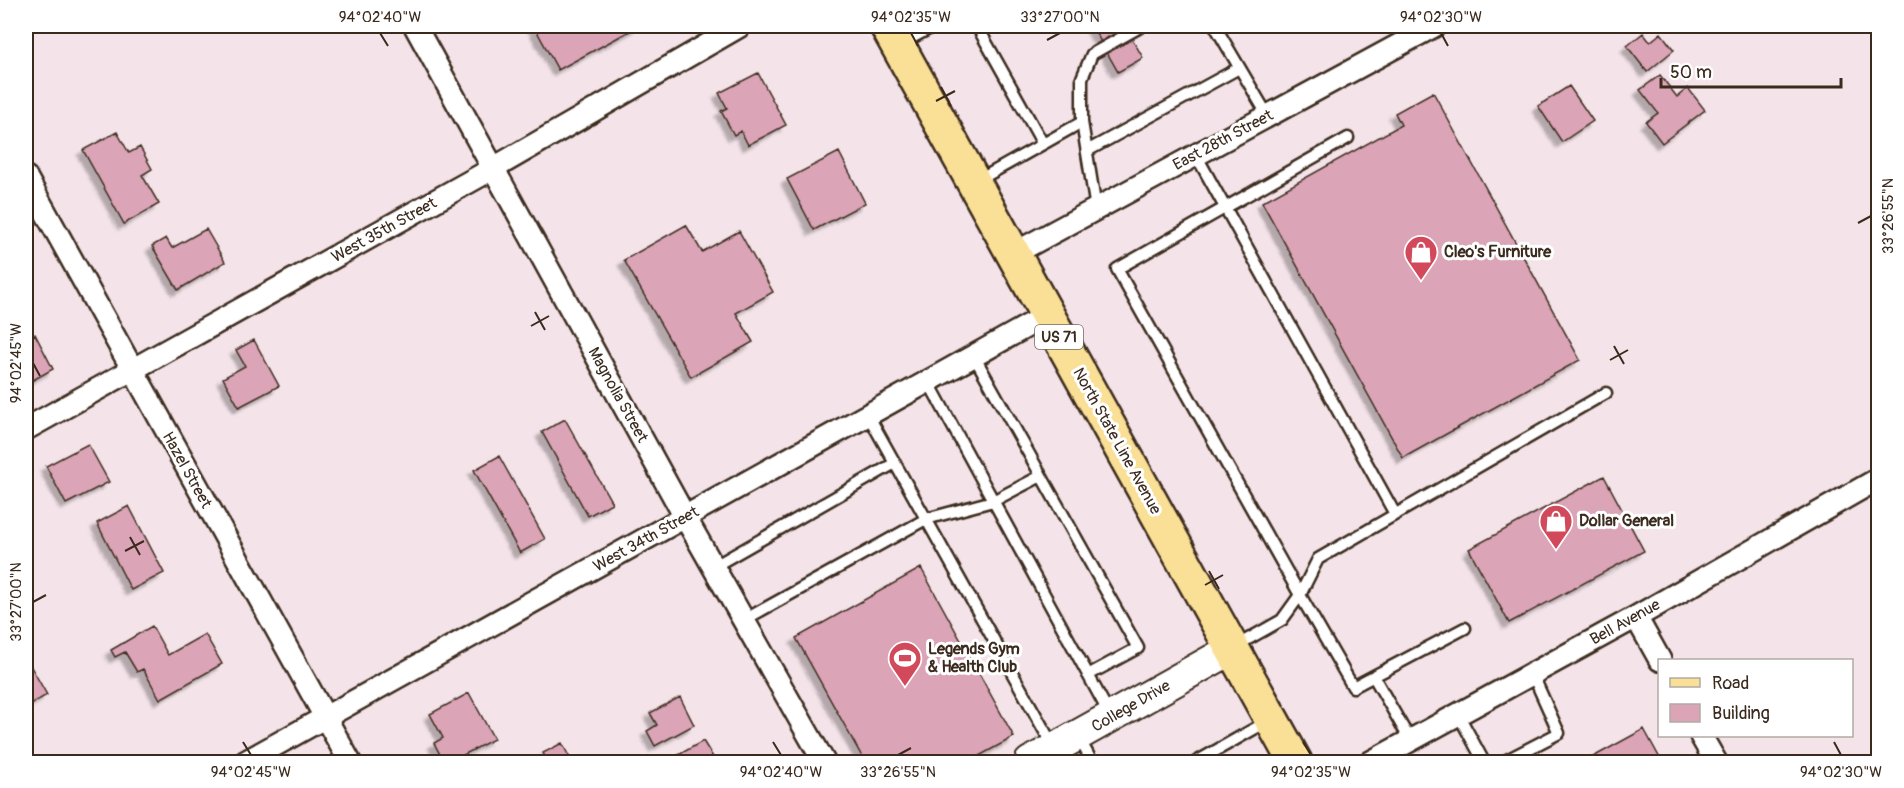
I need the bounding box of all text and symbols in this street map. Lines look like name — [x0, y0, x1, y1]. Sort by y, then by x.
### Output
text: 94°02'40"W — [339, 8, 421, 27]
text: 94°02'35"W — [871, 8, 951, 27]
text: 33°27'00"N — [1020, 8, 1100, 27]
text: 94°02'30"W — [1400, 8, 1482, 27]
scale bar — [1661, 51, 1841, 89]
text: 50 m — [1670, 61, 1712, 84]
street label: East 28th Street — [1169, 105, 1277, 175]
text: 33°26'55"N — [1879, 178, 1898, 254]
street label: West 35th Street — [328, 193, 441, 267]
shop icon: Cleo's Furniture — [1403, 234, 1439, 281]
place label: Cleo's Furniture — [1444, 242, 1552, 262]
text: 94°02'45"W — [7, 323, 26, 403]
road number: US 71 — [1035, 325, 1083, 349]
street label: Magnolia Street — [584, 344, 653, 447]
street label: North State Line Avenue — [1068, 364, 1166, 518]
street label: Hazel Street — [158, 428, 216, 512]
street label: West 34th Street — [590, 501, 703, 576]
shop icon: Dollar General — [1538, 503, 1574, 550]
place label: Dollar General — [1579, 511, 1674, 531]
text: 33°27'00"N — [7, 562, 26, 642]
street label: Bell Avenue — [1586, 594, 1664, 649]
place label: Legends Gym & Health Club — [928, 639, 1020, 677]
sports icon: Legends Gym & Health Club — [887, 640, 923, 687]
legend — [1658, 659, 1853, 737]
text: Road — [1712, 672, 1749, 695]
street label: College Drive — [1088, 675, 1174, 737]
text: Building — [1712, 702, 1770, 725]
text: 94°02'45"W — [211, 763, 291, 782]
text: 94°02'40"W — [740, 763, 822, 782]
text: 33°26'55"N — [860, 763, 936, 782]
text: 94°02'35"W — [1271, 763, 1351, 782]
text: 94°02'30"W — [1800, 763, 1882, 782]

